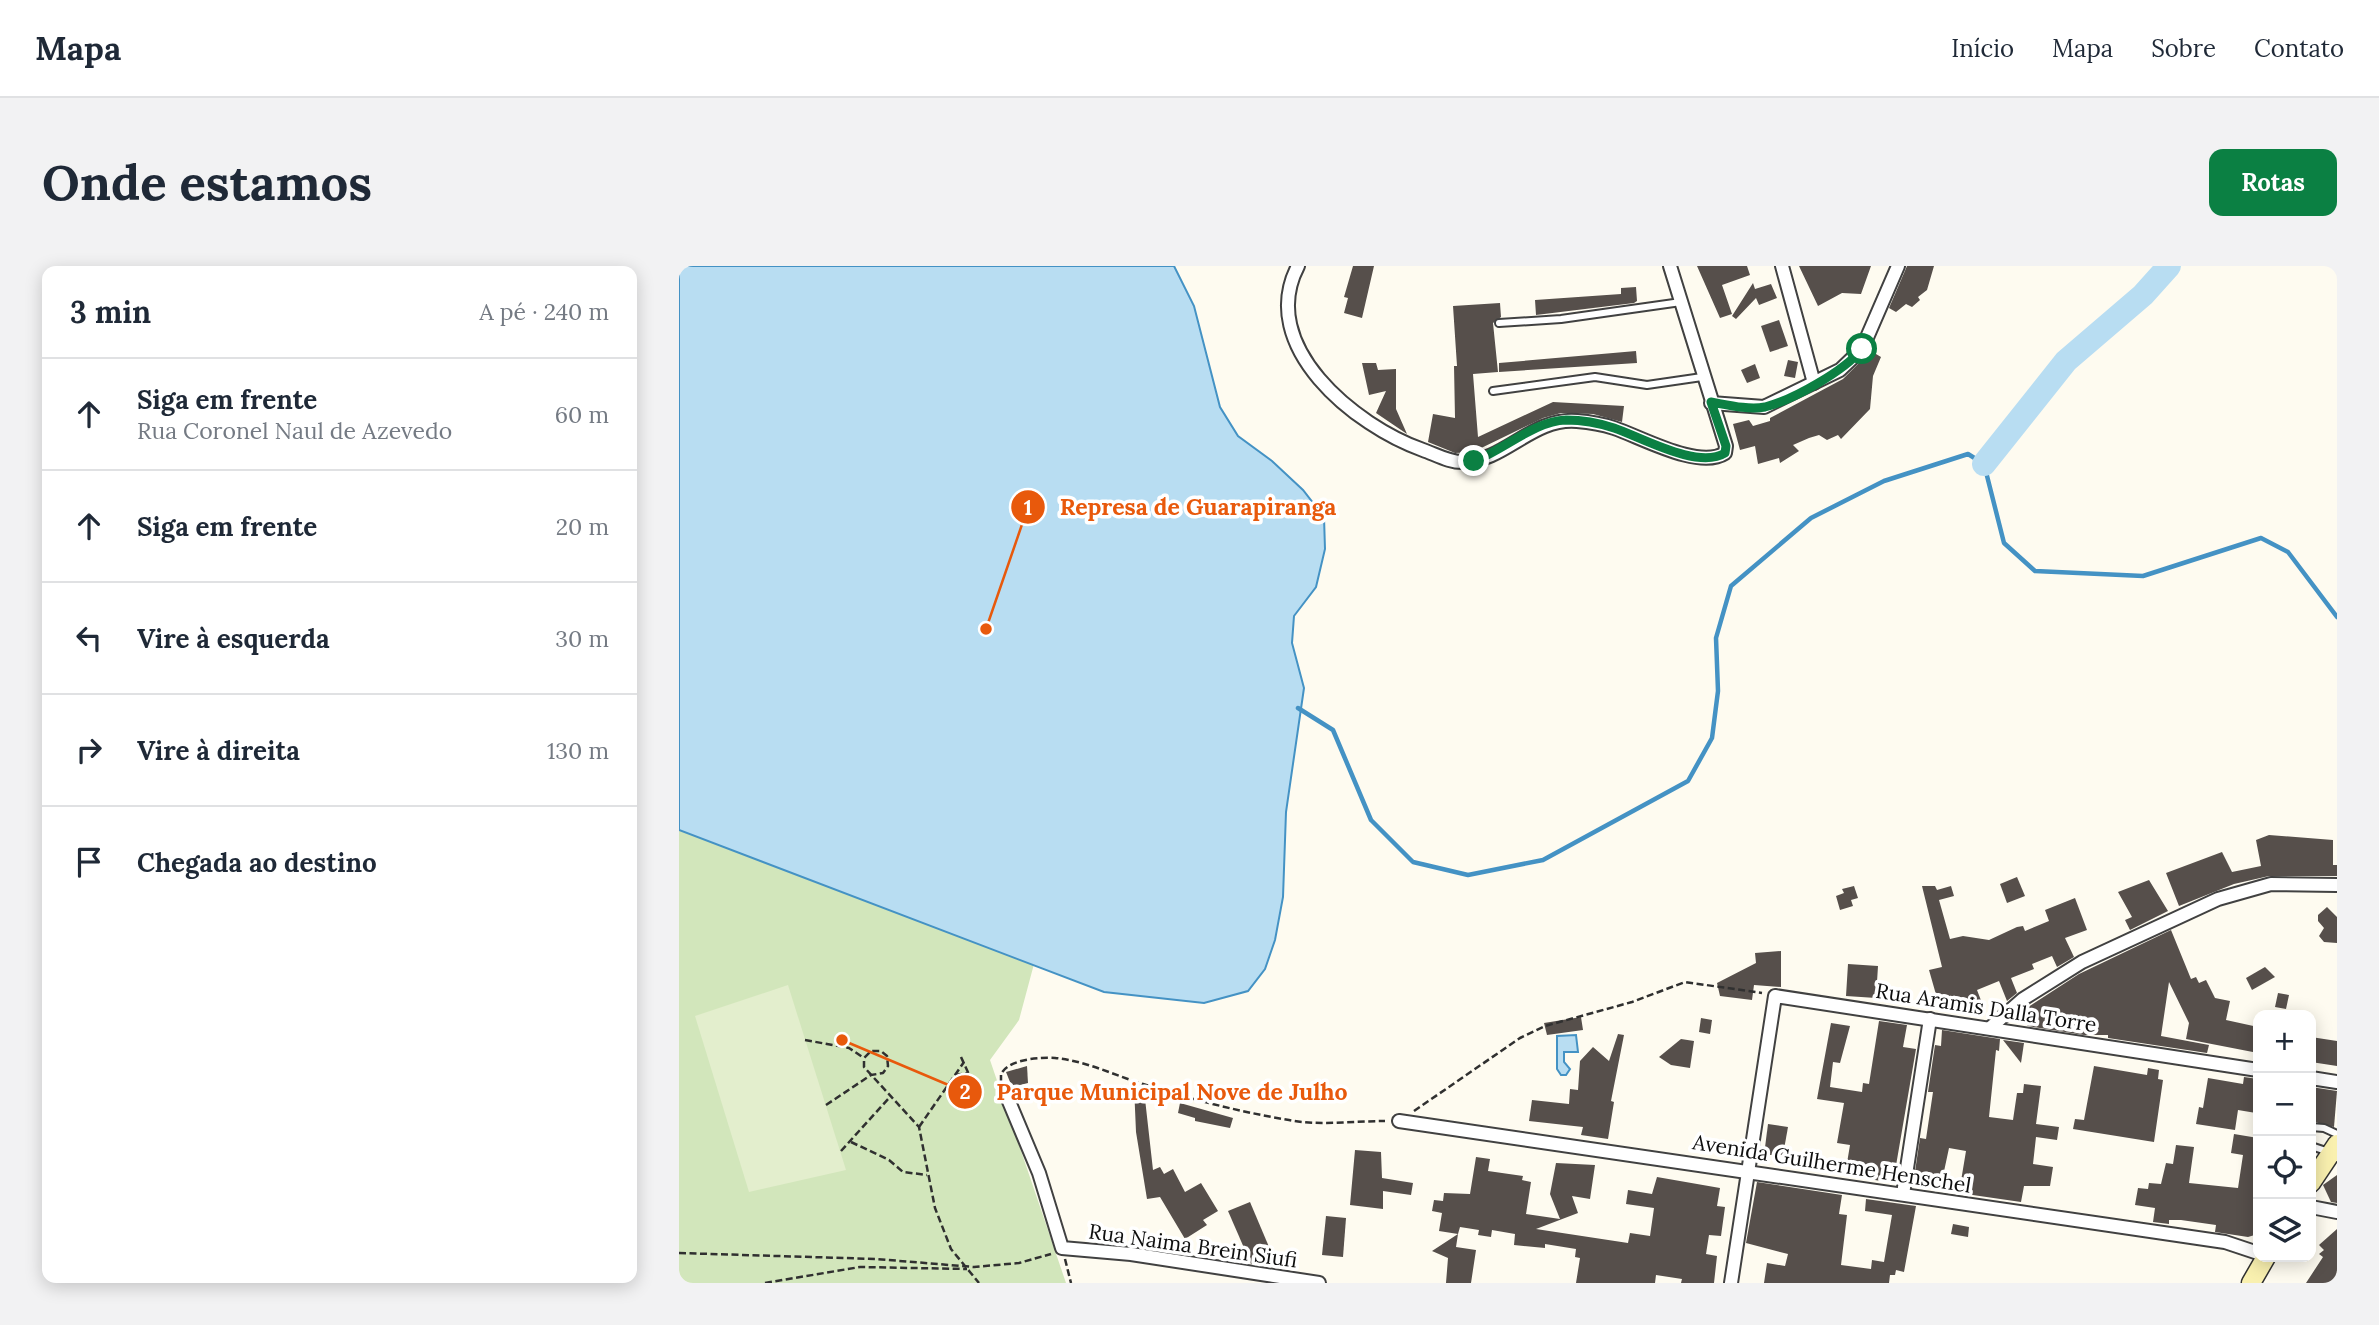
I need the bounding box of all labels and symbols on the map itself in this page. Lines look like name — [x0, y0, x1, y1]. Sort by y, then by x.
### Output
route start — [1846, 333, 1877, 364]
route end — [1458, 445, 1489, 476]
callout: Represa de Guarapiranga — [1011, 485, 1350, 529]
text: Represa de Guarapiranga — [1060, 492, 1336, 521]
text: 1 — [1024, 494, 1032, 521]
street label: Rua Aramis Dalla Torre — [1874, 977, 2098, 1038]
callout: Parque Municipal Nove de Julho — [948, 1070, 1362, 1114]
text: Parque Municipal Nove de Julho — [996, 1077, 1348, 1106]
text: 2 — [959, 1078, 971, 1105]
street label: Avenida Guilherme Henschel — [1690, 1128, 1973, 1199]
street label: Rua Naima Brein Siufi — [1087, 1217, 1299, 1274]

